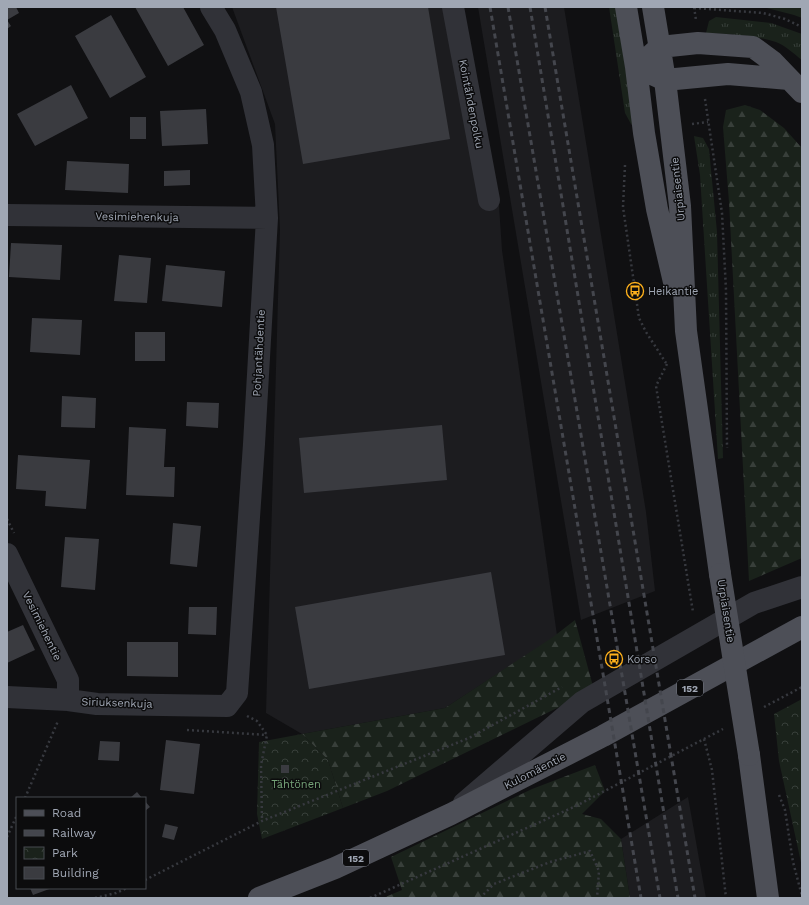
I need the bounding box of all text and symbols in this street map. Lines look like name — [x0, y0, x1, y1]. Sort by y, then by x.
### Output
street label: Kointähdenpolku — [456, 58, 486, 150]
street label: Urpiaisentie — [668, 157, 688, 221]
street label: Vesimiehenkuja — [95, 210, 179, 224]
bus stop icon: Heikantie — [625, 281, 645, 301]
place label: Heikantie — [648, 285, 698, 298]
street label: Pohjantähdentie — [250, 309, 268, 397]
street label: Urpiaisentie — [715, 578, 737, 644]
street label: Vesimiehentie — [20, 589, 64, 663]
bus stop icon: Korso — [604, 649, 624, 669]
place label: Korso — [627, 653, 657, 666]
road number: 152 — [677, 680, 703, 696]
street label: Siriuksenkuja — [81, 695, 153, 711]
street label: Kulomäentie — [502, 750, 568, 792]
park label: Tähtönen — [271, 778, 321, 791]
legend — [16, 797, 146, 889]
text: Road — [52, 806, 81, 820]
text: Railway — [52, 826, 97, 840]
text: Park — [52, 846, 78, 860]
road number: 152 — [343, 850, 369, 866]
text: Building — [52, 866, 99, 880]

